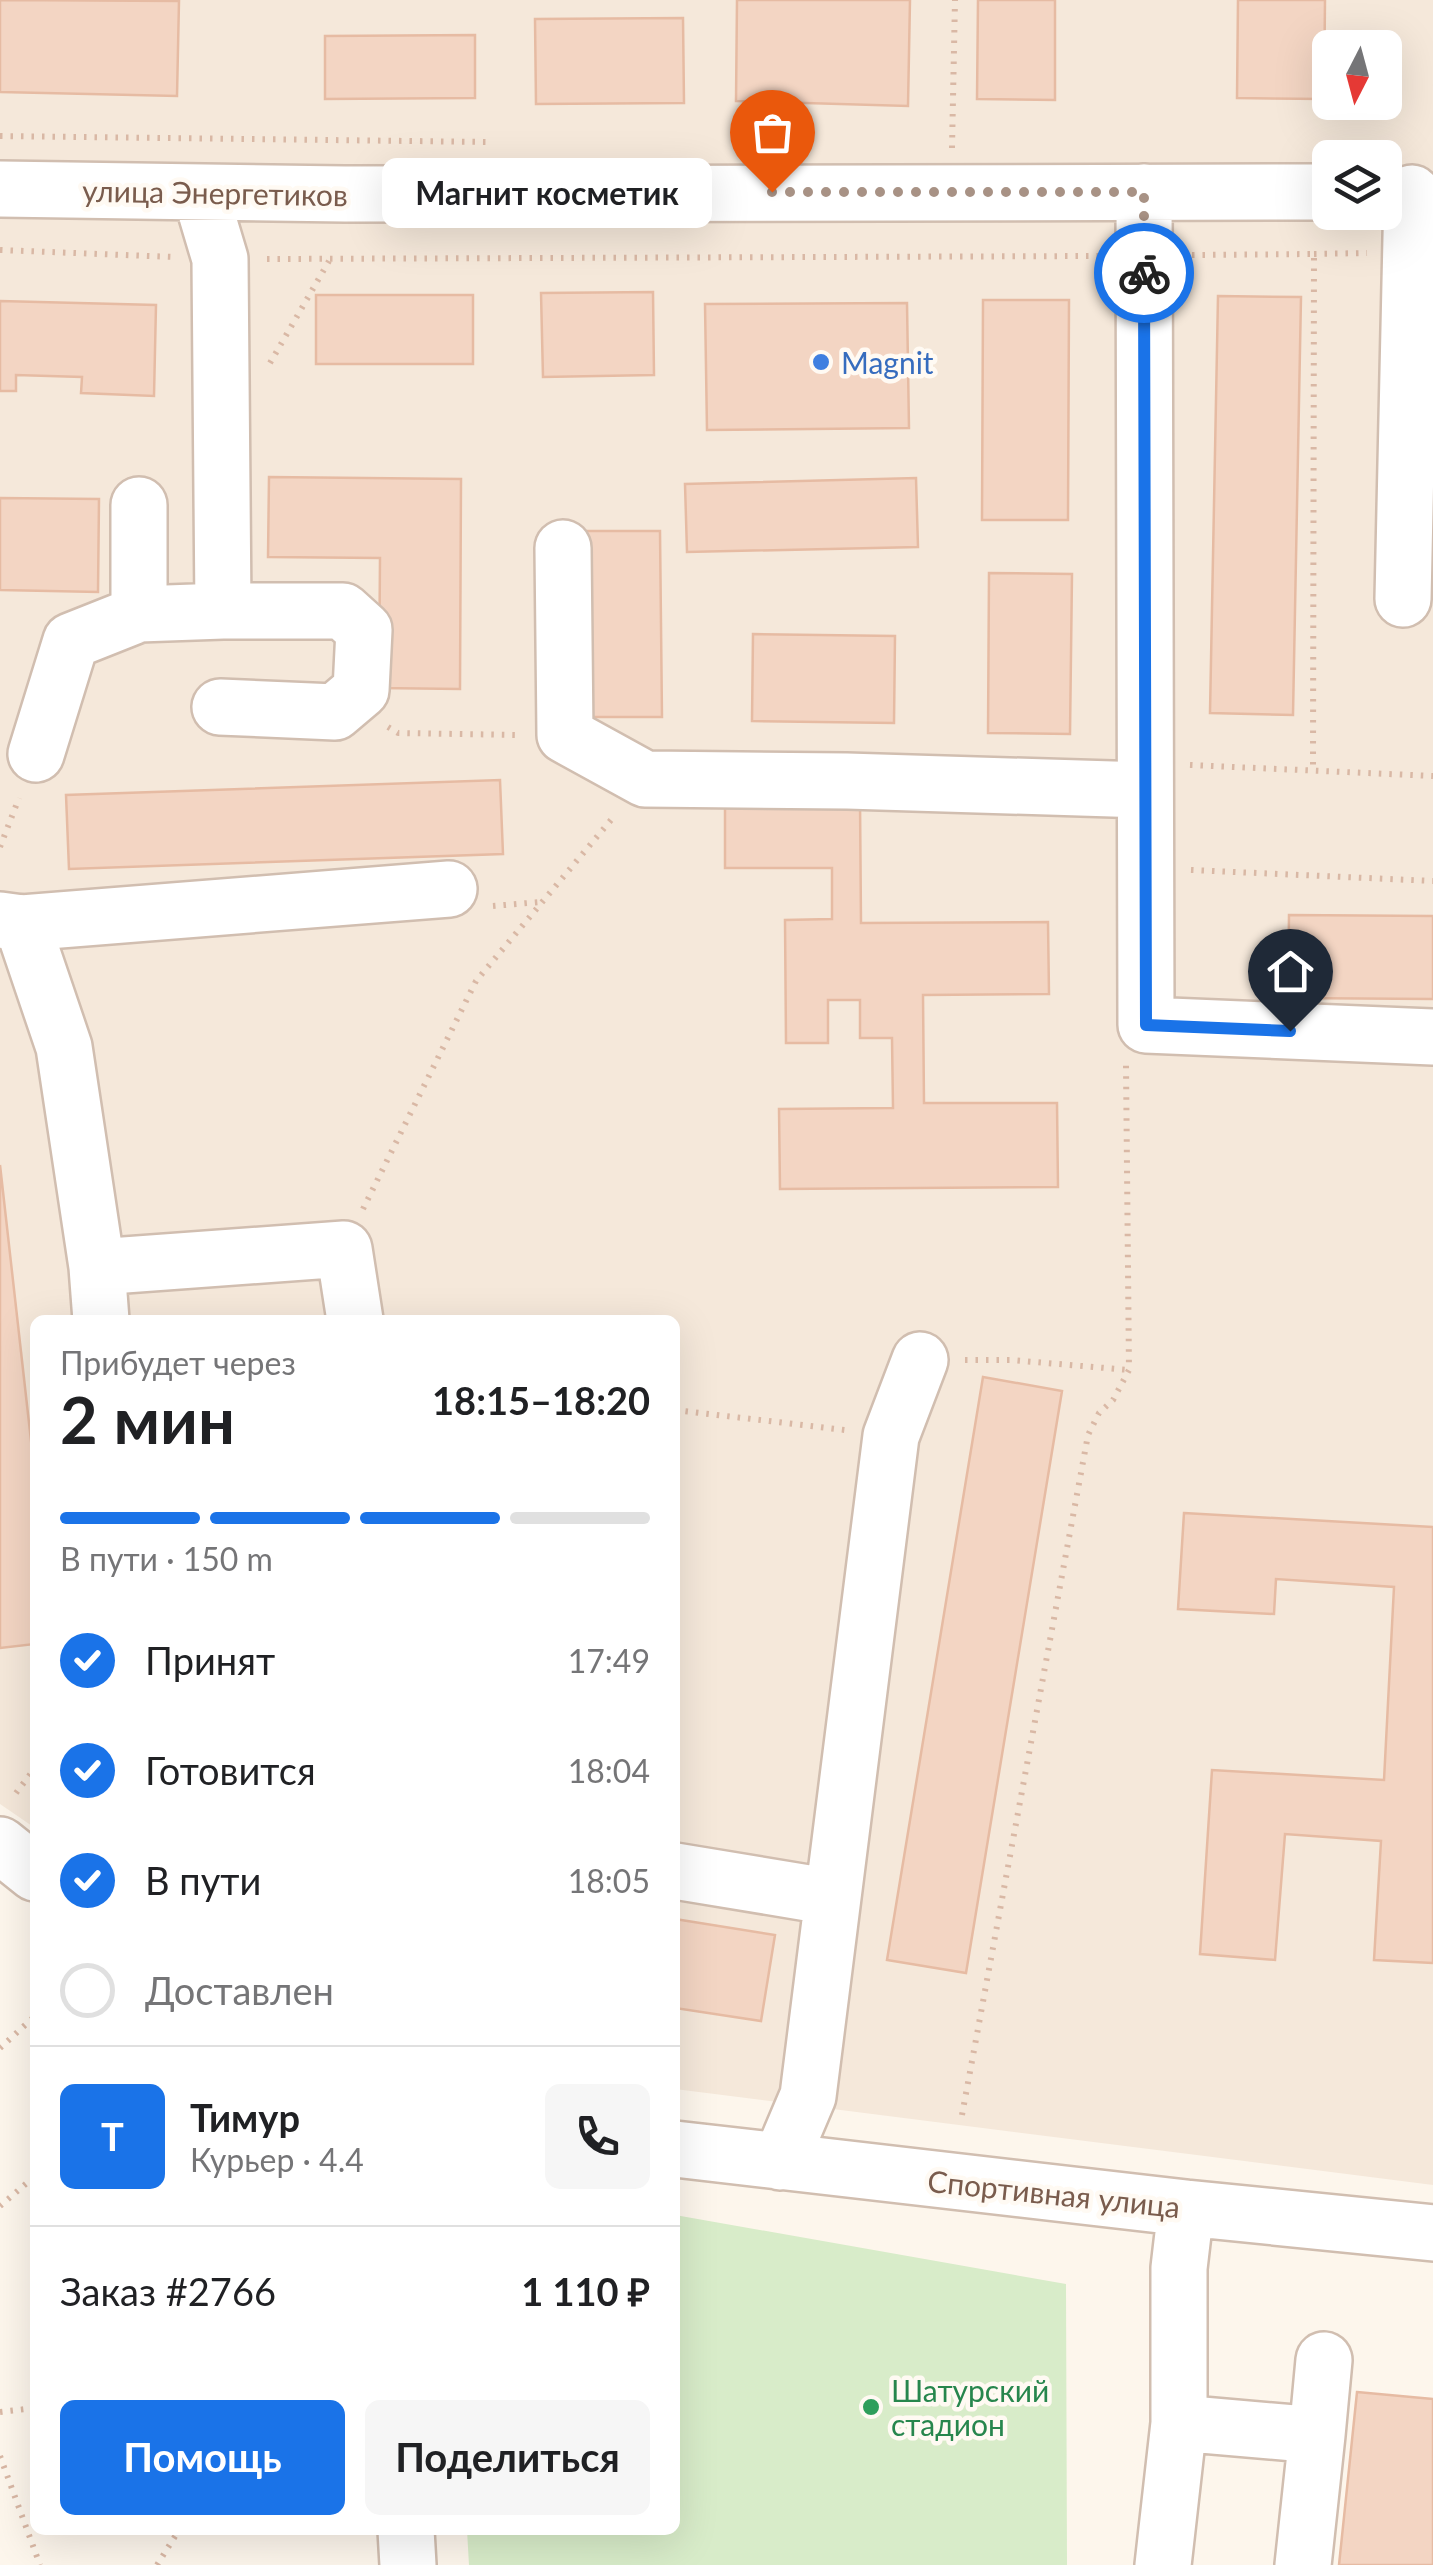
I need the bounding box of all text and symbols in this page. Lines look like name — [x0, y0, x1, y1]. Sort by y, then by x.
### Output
north arrow — [1312, 30, 1402, 120]
map controls — [1312, 30, 1402, 230]
pin — [730, 90, 815, 193]
icon: bag — [745, 105, 800, 160]
button: layers — [1312, 140, 1402, 230]
callout: Магнит косметик — [382, 157, 712, 227]
street label: улица Энергетиков — [82, 172, 348, 212]
text: Магнит косметик — [415, 173, 679, 212]
courier — [1094, 223, 1194, 323]
icon: bike — [1117, 246, 1172, 301]
place label: Magnit — [841, 344, 934, 380]
marker: Magnit — [810, 351, 832, 373]
pin — [1248, 929, 1333, 1032]
icon: home — [1263, 944, 1318, 999]
text: Прибудет через — [60, 1343, 296, 1382]
text: 18:15–18:20 — [432, 1377, 650, 1423]
text: 2 мин — [60, 1380, 235, 1458]
text: В пути · 150 m — [60, 1539, 273, 1578]
icon: check — [60, 1633, 115, 1688]
text: Принят — [145, 1637, 275, 1683]
text: 17:49 — [568, 1641, 650, 1680]
icon: check — [60, 1743, 115, 1798]
text: Готовится — [145, 1747, 316, 1793]
text: 18:04 — [568, 1751, 650, 1790]
icon: check — [60, 1853, 115, 1908]
text: В пути — [145, 1857, 261, 1903]
text: 18:05 — [568, 1861, 650, 1900]
text: Доставлен — [145, 1967, 334, 2013]
button: phone — [545, 2084, 650, 2189]
text: Тимур — [190, 2094, 300, 2140]
text: Т — [101, 2113, 124, 2159]
text: Курьер · 4.4 — [190, 2140, 364, 2179]
street label: Спортивная улица — [926, 2162, 1182, 2224]
text: Заказ #2766 — [60, 2268, 276, 2314]
text: 1 110 ₽ — [521, 2268, 650, 2314]
place label: Шатурский стадион — [891, 2372, 1049, 2442]
marker: Шатурский стадион — [860, 2396, 882, 2418]
button: Помощь — [60, 2400, 345, 2515]
button: Поделиться — [365, 2400, 650, 2515]

